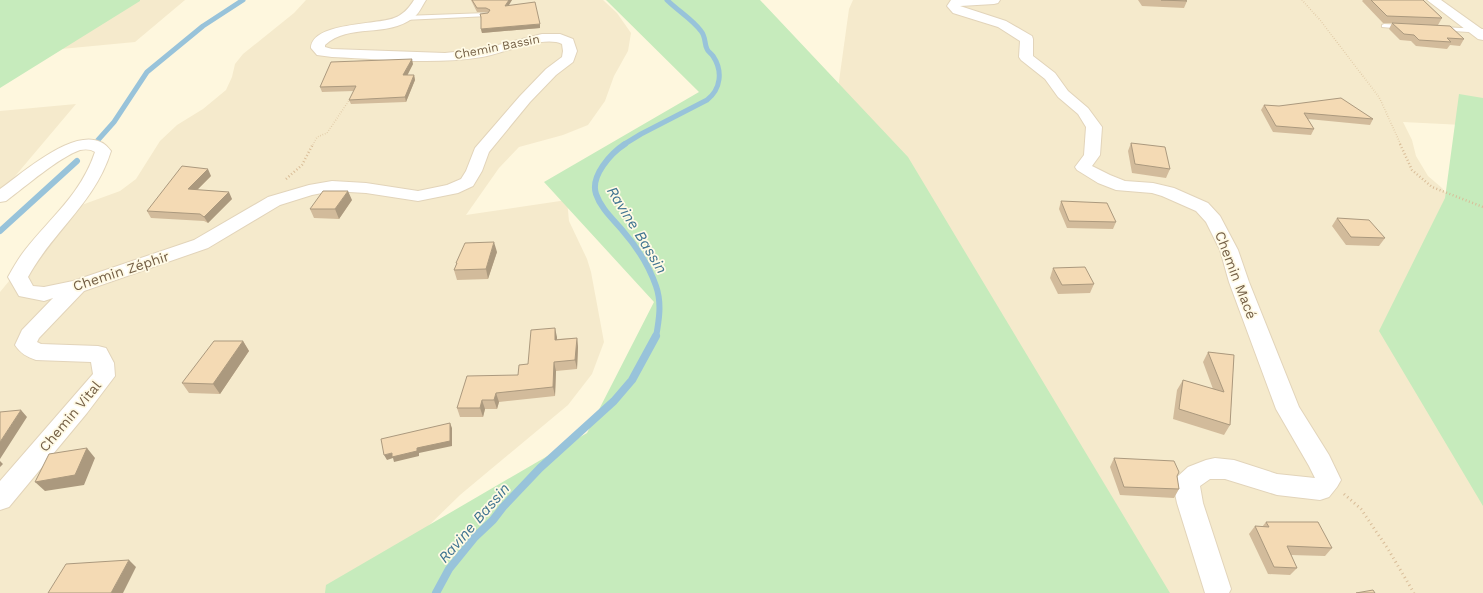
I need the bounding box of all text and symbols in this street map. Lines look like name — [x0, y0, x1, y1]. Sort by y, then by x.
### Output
street label: Chemin Bassin — [453, 32, 541, 62]
water label: Ravine Bassin — [603, 183, 671, 277]
street label: Chemin Macé — [1212, 229, 1260, 321]
street label: Chemin Zéphir — [71, 248, 171, 294]
street label: Chemin Vital — [36, 377, 105, 455]
water label: Ravine Bassin — [435, 480, 513, 566]

